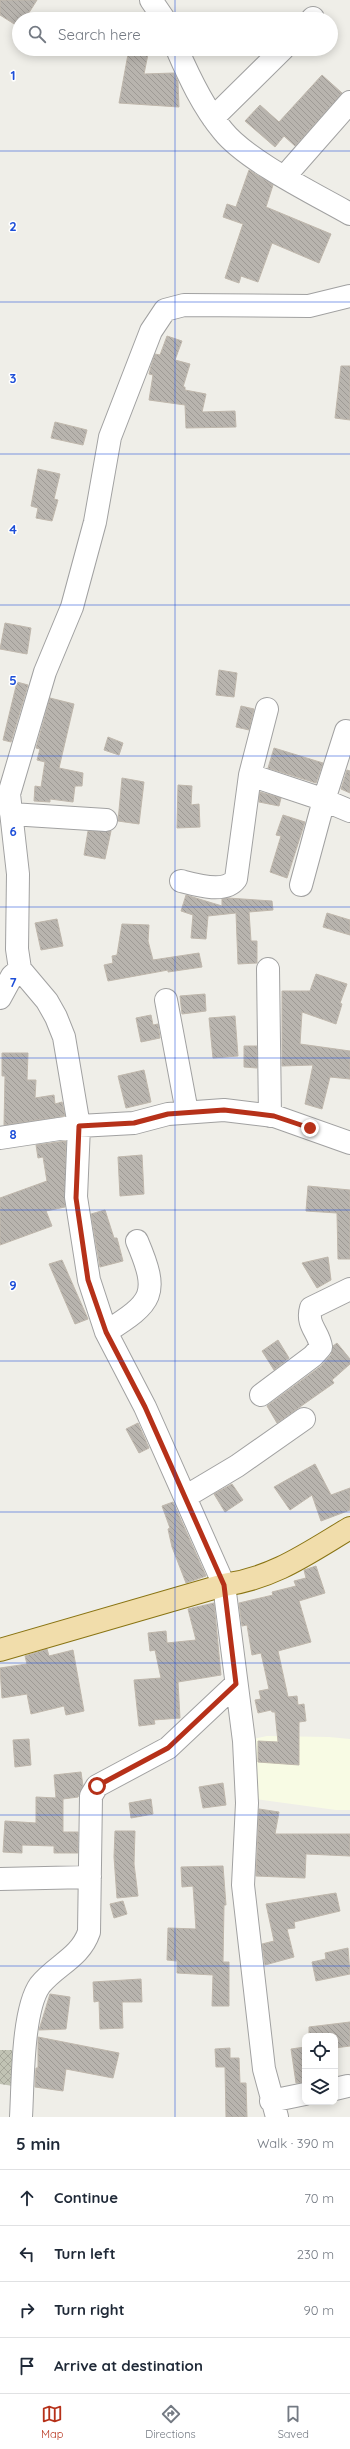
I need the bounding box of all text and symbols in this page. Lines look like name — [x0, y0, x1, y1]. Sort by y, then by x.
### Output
search box — [12, 12, 338, 56]
icon: search — [26, 23, 48, 45]
text: Search here — [58, 25, 141, 44]
text: 1 — [10, 67, 16, 83]
text: 2 — [9, 218, 17, 234]
text: 3 — [10, 370, 17, 386]
text: 4 — [9, 521, 17, 537]
text: 5 — [9, 672, 17, 688]
text: 6 — [9, 823, 17, 839]
text: 7 — [9, 974, 17, 990]
route end — [301, 1119, 319, 1137]
text: 8 — [9, 1126, 17, 1142]
text: 9 — [9, 1277, 17, 1293]
route start — [88, 1777, 106, 1795]
map controls — [302, 2033, 338, 2105]
button: locate — [302, 2033, 338, 2069]
button: layers — [302, 2069, 338, 2105]
text: 5 min — [16, 2133, 60, 2154]
text: Walk · 390 m — [257, 2135, 334, 2151]
icon: ahead — [16, 2187, 38, 2209]
text: Continue — [54, 2188, 118, 2207]
text: 70 m — [304, 2190, 334, 2206]
icon: left — [16, 2243, 38, 2265]
text: Turn left — [54, 2244, 116, 2263]
text: 230 m — [297, 2246, 334, 2262]
icon: right — [16, 2299, 38, 2321]
text: Turn right — [54, 2300, 125, 2319]
text: 90 m — [304, 2302, 334, 2318]
icon: arrive — [16, 2355, 38, 2377]
text: Arrive at destination — [54, 2356, 203, 2375]
tab: Map — [41, 2403, 63, 2441]
tab: Directions — [145, 2403, 196, 2441]
tab: Saved — [278, 2403, 309, 2441]

